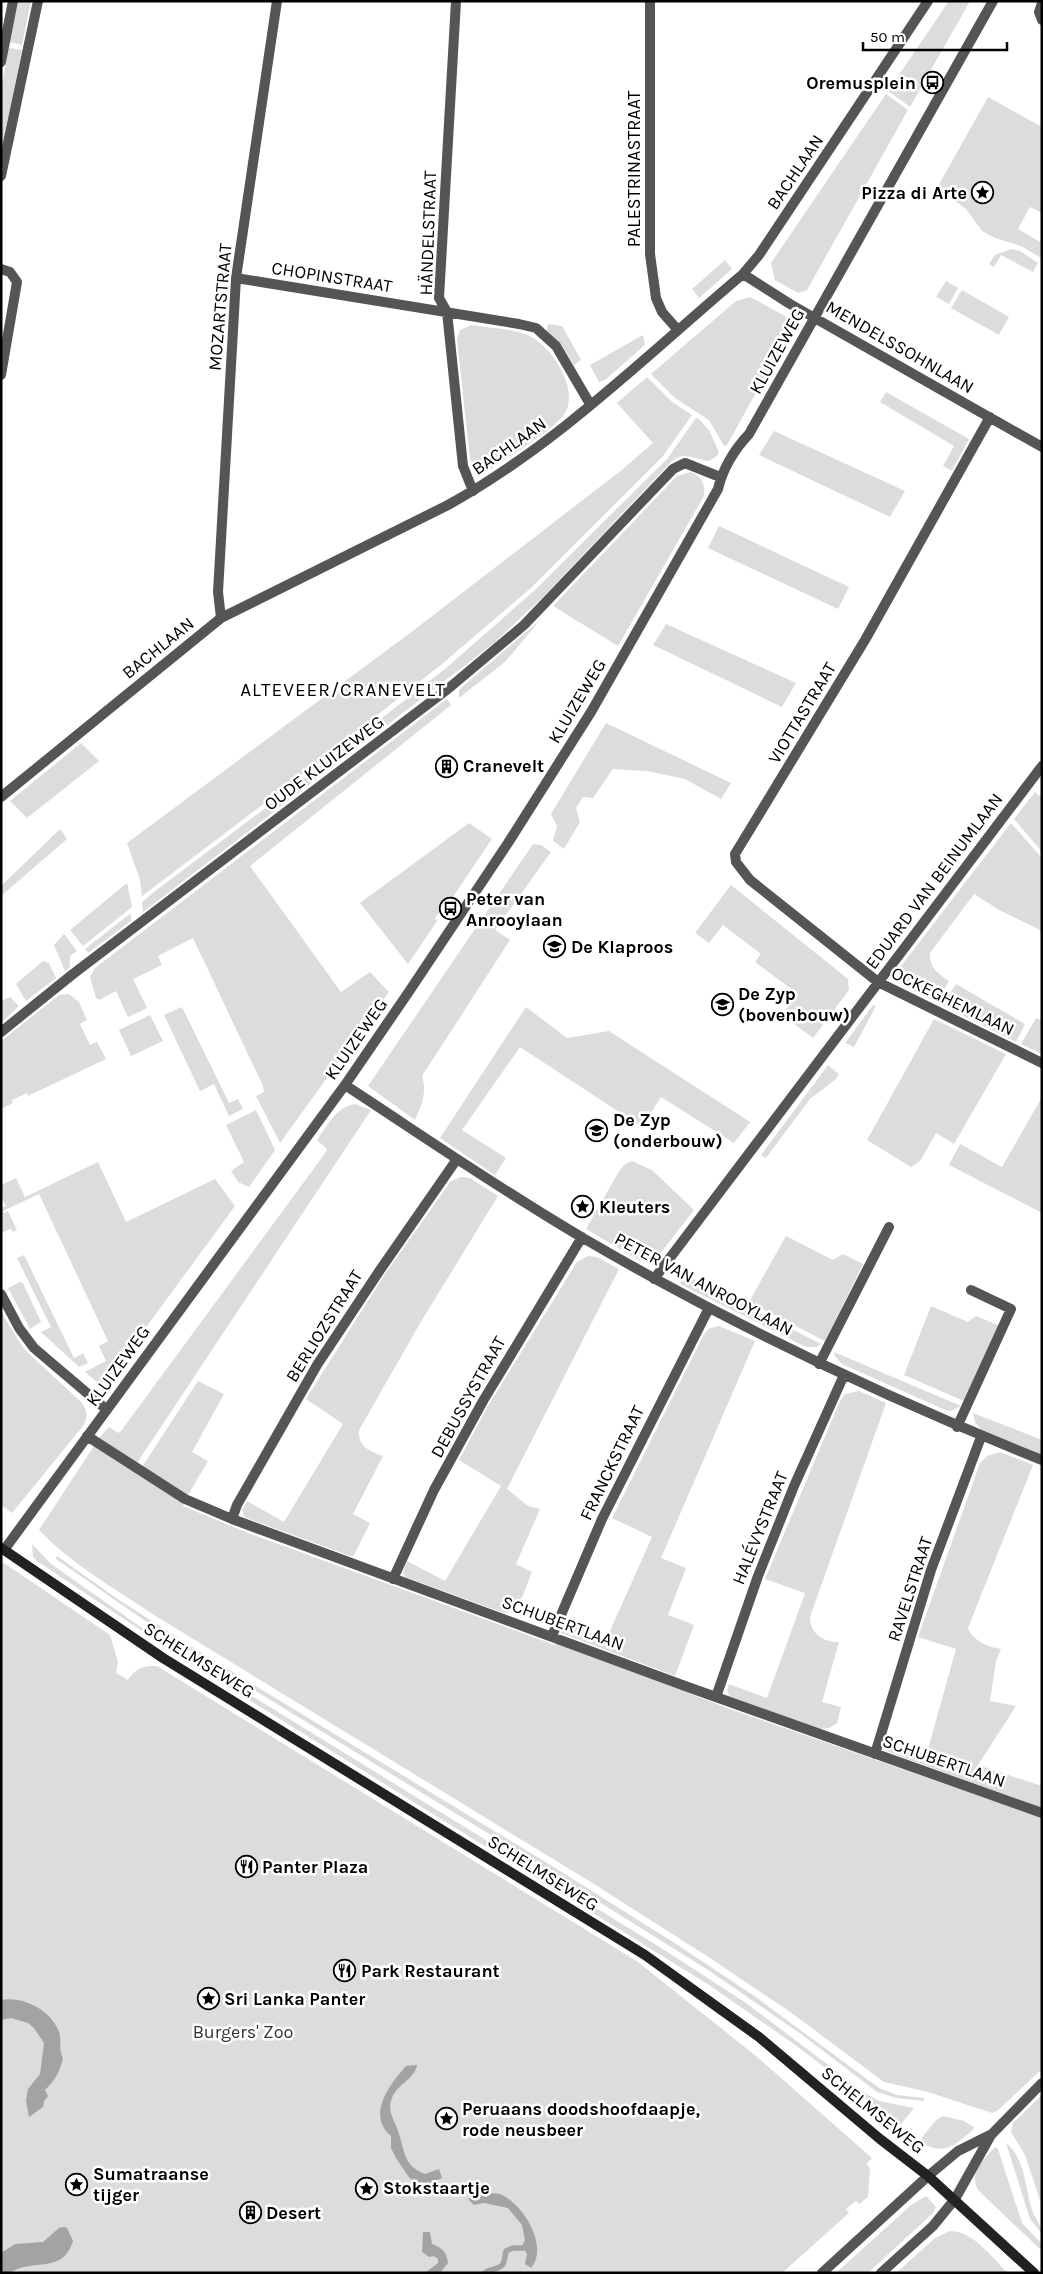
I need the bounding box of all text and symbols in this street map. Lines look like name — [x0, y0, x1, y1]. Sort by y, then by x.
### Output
scale bar — [863, 20, 1007, 52]
text: 50 m — [870, 28, 905, 46]
bus stop icon: Oremusplein — [920, 71, 944, 95]
place label: Oremusplein — [806, 72, 916, 94]
street label: PALESTRINASTRAAT — [623, 91, 645, 247]
street label: BACHLAAN — [762, 130, 828, 214]
street label: HÄNDELSTRAAT — [415, 170, 441, 296]
place icon: Pizza di Arte — [971, 181, 995, 205]
place label: Pizza di Arte — [861, 182, 967, 204]
street label: MOZARTSTRAAT — [203, 242, 237, 372]
street label: CHOPINSTRAAT — [270, 257, 394, 297]
street label: MENDELSSOHNLAAN — [822, 296, 978, 398]
street label: KLUIZEWEG — [744, 304, 810, 398]
street label: BACHLAAN — [467, 412, 551, 480]
street label: BACHLAAN — [118, 612, 198, 684]
street label: KLUIZEWEG — [543, 655, 611, 747]
street label: VIOTTASTRAAT — [763, 658, 841, 768]
district label: ALTEVEER/CRANEVELT — [240, 679, 446, 701]
street label: OUDE KLUIZEWEG — [260, 711, 388, 815]
building icon: Cranevelt — [435, 754, 459, 778]
place label: Cranevelt — [463, 755, 544, 777]
street label: EDUARD VAN BEINUMLAAN — [861, 789, 1007, 973]
place label: Peter van Anrooylaan — [466, 888, 563, 931]
bus stop icon: Peter van Anrooylaan — [438, 897, 462, 921]
school or university icon: De Klaproos — [543, 935, 567, 959]
place label: De Klaproos — [571, 936, 673, 958]
street label: OCKEGHEMLAAN — [888, 962, 1018, 1040]
place label: De Zyp (bovenbouw) — [738, 983, 850, 1026]
school or university icon: De Zyp (bovenbouw) — [710, 992, 734, 1016]
street label: KLUIZEWEG — [320, 994, 392, 1084]
place label: De Zyp (onderbouw) — [613, 1109, 723, 1152]
school or university icon: De Zyp (onderbouw) — [585, 1118, 609, 1142]
place icon: Kleuters — [571, 1195, 595, 1219]
place label: Kleuters — [599, 1196, 670, 1218]
street label: PETER VAN ANROOYLAAN — [611, 1228, 797, 1340]
street label: BERLIOZSTRAAT — [281, 1266, 367, 1386]
street label: KLUIZEWEG — [81, 1321, 155, 1411]
street label: DEBUSSYSTRAAT — [426, 1332, 510, 1462]
street label: FRANCKSTRAAT — [575, 1402, 649, 1524]
street label: HALÉVYSTRAAT — [726, 1468, 793, 1588]
street label: RAVELSTRAAT — [883, 1534, 937, 1644]
street label: SCHUBERTLAAN — [499, 1591, 627, 1655]
street label: SCHELMSEWEG — [140, 1617, 258, 1703]
street label: SCHUBERTLAAN — [880, 1730, 1008, 1792]
street label: SCHELMSEWEG — [484, 1830, 602, 1916]
restaurant icon: Panter Plaza — [234, 1855, 258, 1879]
place label: Panter Plaza — [262, 1856, 368, 1878]
restaurant icon: Park Restaurant — [333, 1959, 357, 1983]
place label: Park Restaurant — [361, 1960, 500, 1982]
place icon: Sri Lanka Panter — [196, 1987, 220, 2011]
place label: Sri Lanka Panter — [224, 1988, 365, 2010]
park label: Burgers' Zoo — [193, 2021, 293, 2043]
street label: SCHELMSEWEG — [817, 2062, 929, 2158]
place label: Peruaans doodshoofdaapje, rode neusbeer — [462, 2098, 701, 2141]
place icon: Peruaans doodshoofdaapje, rode neusbeer — [434, 2107, 458, 2131]
place label: Sumatraanse tijger — [93, 2163, 209, 2206]
place icon: Sumatraanse tijger — [65, 2172, 89, 2196]
place icon: Stokstaartje — [355, 2176, 379, 2200]
place label: Stokstaartje — [383, 2177, 490, 2199]
building icon: Desert — [238, 2201, 262, 2225]
place label: Desert — [266, 2202, 321, 2224]

